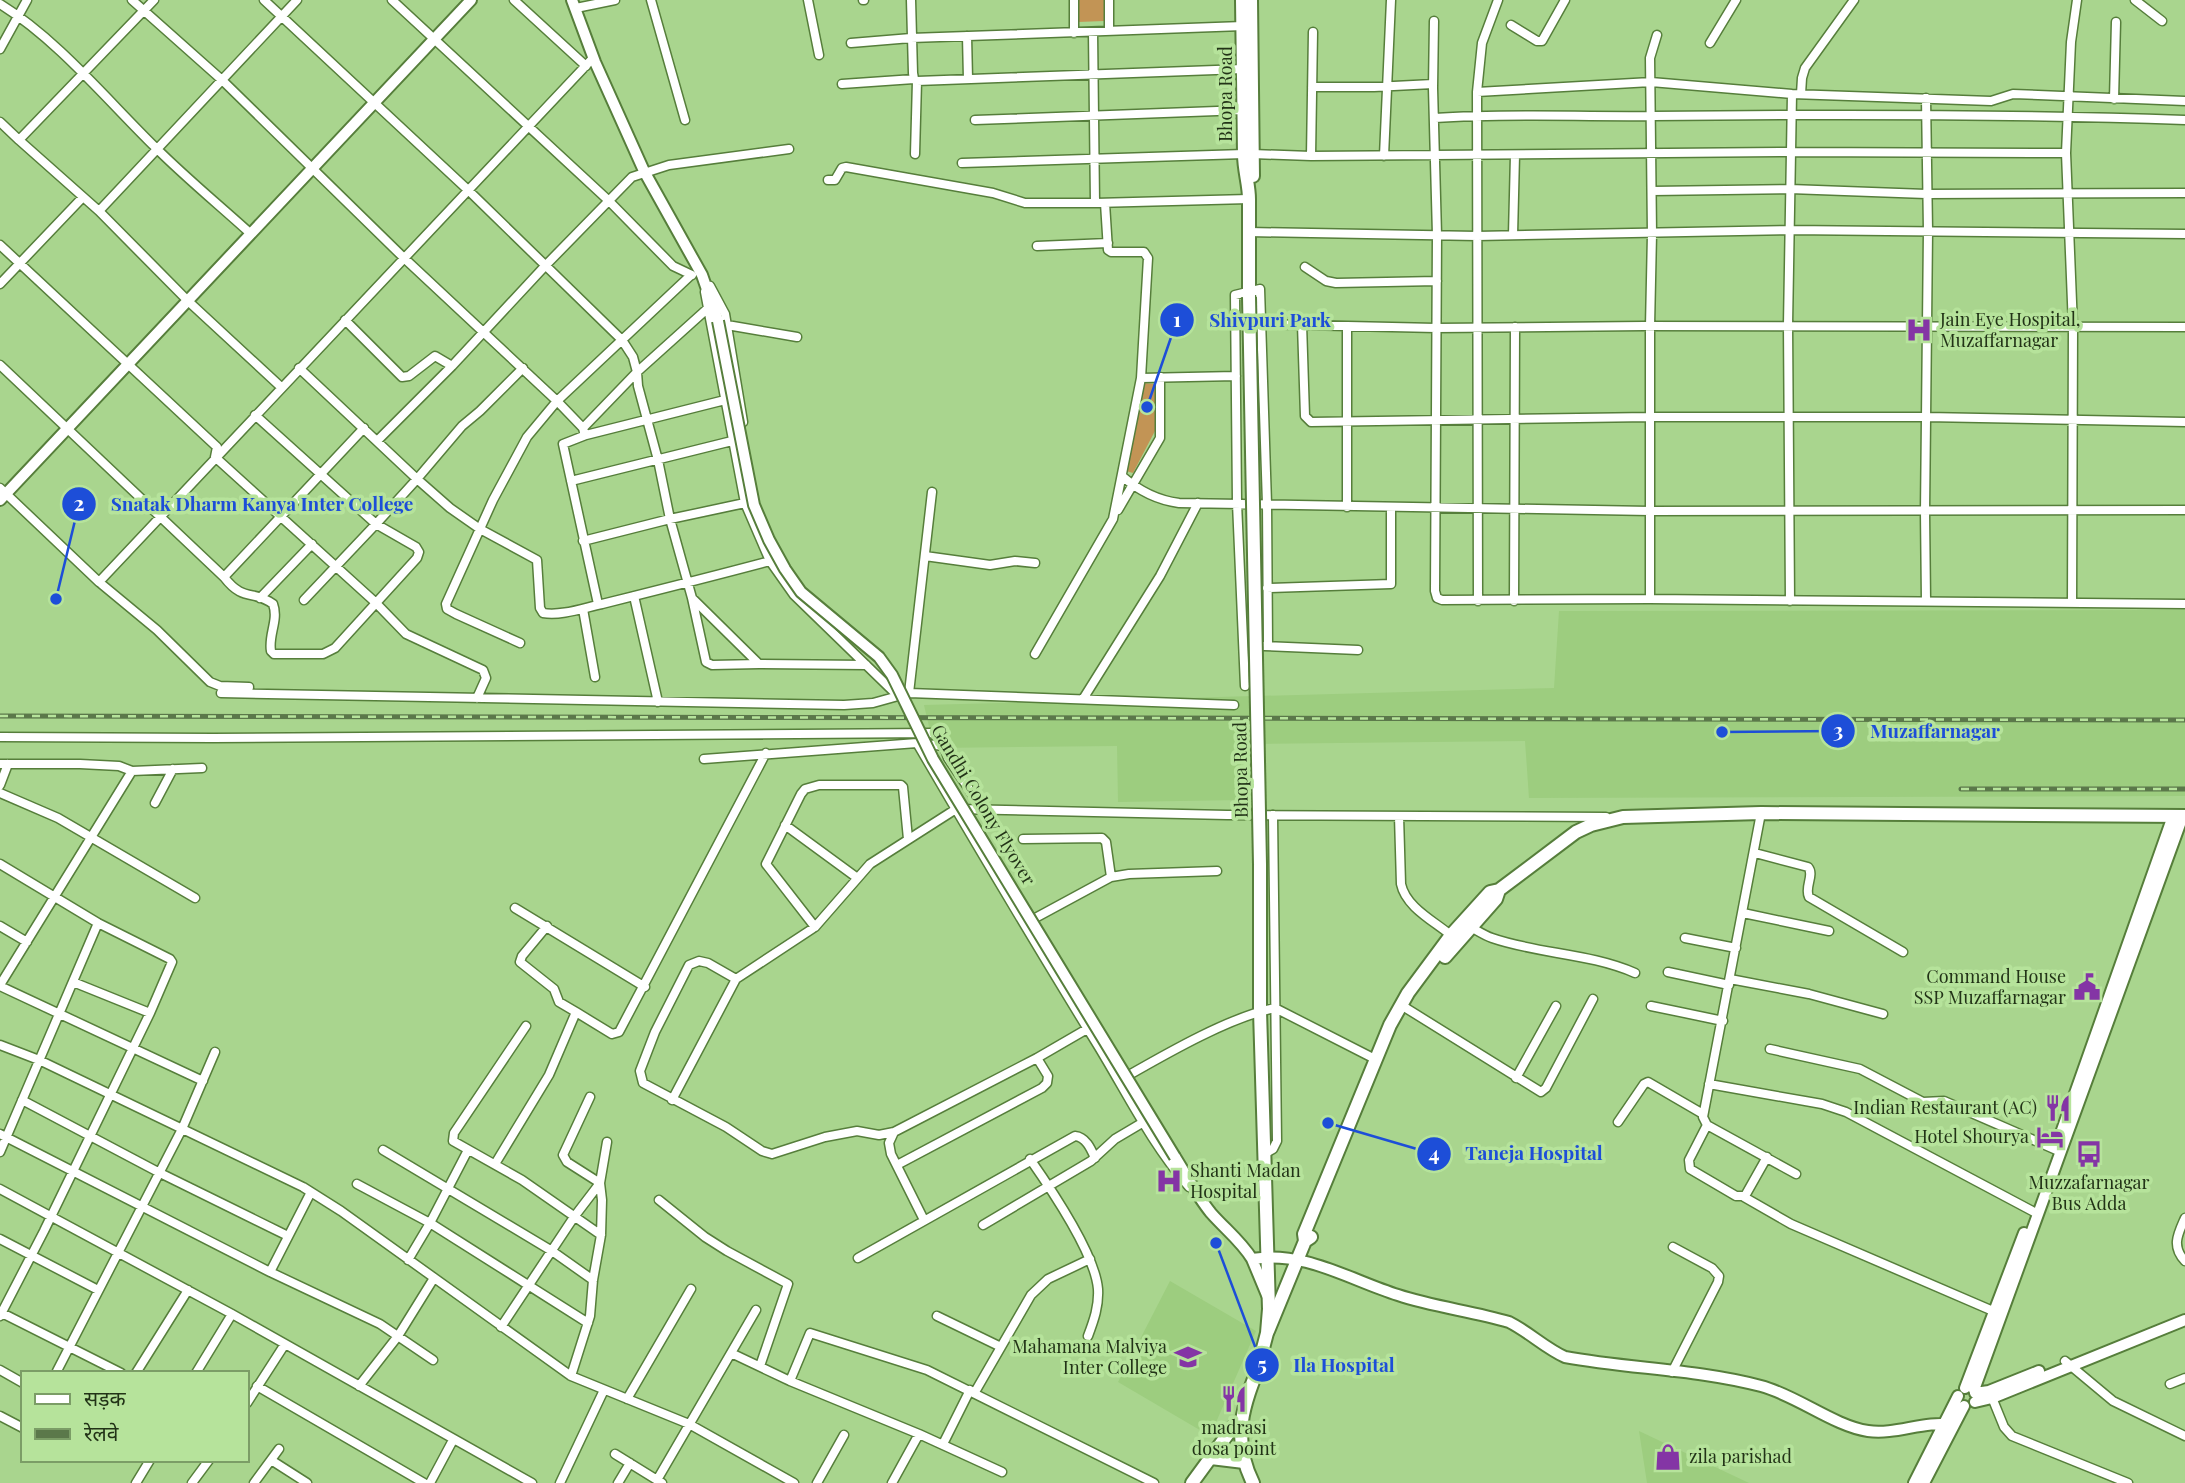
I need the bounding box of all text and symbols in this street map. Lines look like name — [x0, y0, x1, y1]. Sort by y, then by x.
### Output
street label: Bhopa Road — [1213, 45, 1237, 142]
callout: Shivpuri Park — [1160, 300, 1344, 340]
text: 1 — [1173, 304, 1181, 332]
text: Shivpuri Park — [1209, 306, 1332, 332]
place label: Jain Eye Hospital, Muzaffarnagar — [1939, 307, 2081, 352]
hospital icon: Jain Eye Hospital, Muzaffarnagar — [1904, 315, 1934, 345]
callout: Snatak Dharm Kanya Inter College — [62, 484, 428, 524]
text: 2 — [74, 488, 85, 516]
text: Snatak Dharm Kanya Inter College — [111, 490, 413, 516]
callout: Muzaffarnagar — [1821, 711, 2014, 751]
text: 3 — [1833, 715, 1843, 743]
text: Muzaffarnagar — [1870, 717, 2000, 743]
street label: Gandhi Colony Flyover — [926, 720, 1041, 889]
street label: Bhopa Road — [1227, 721, 1253, 818]
place label: Command House SSP Muzaffarnagar — [1914, 964, 2066, 1009]
public building icon: Command House SSP Muzaffarnagar — [2072, 972, 2102, 1002]
restaurant icon: Indian Restaurant (AC) — [2043, 1093, 2073, 1123]
place label: Indian Restaurant (AC) — [1853, 1095, 2037, 1119]
hotel icon: Hotel Shourya — [2035, 1122, 2065, 1152]
place label: Hotel Shourya — [1914, 1124, 2029, 1148]
callout: Taneja Hospital — [1417, 1134, 1617, 1174]
text: 4 — [1428, 1138, 1440, 1166]
text: Taneja Hospital — [1465, 1139, 1603, 1165]
bus stop icon: Muzzafarnagar Bus Adda — [2074, 1139, 2104, 1169]
place label: Shanti Madan Hospital — [1190, 1158, 1301, 1203]
hospital icon: Shanti Madan Hospital — [1154, 1166, 1184, 1196]
place label: Muzzafarnagar Bus Adda — [2029, 1170, 2150, 1215]
place label: Mahamana Malviya Inter College — [1012, 1334, 1167, 1379]
school or university icon: Mahamana Malviya Inter College — [1173, 1342, 1203, 1372]
callout: Ila Hospital — [1244, 1345, 1409, 1385]
text: 5 — [1257, 1349, 1267, 1377]
text: Ila Hospital — [1293, 1351, 1395, 1377]
legend — [21, 1371, 248, 1462]
text: सड़क — [84, 1383, 126, 1411]
restaurant icon: madrasi dosa point — [1219, 1384, 1249, 1414]
place label: madrasi dosa point — [1192, 1415, 1277, 1460]
text: रेलवे — [83, 1418, 119, 1446]
shop icon: zila parishad — [1653, 1442, 1683, 1472]
place label: zila parishad — [1689, 1444, 1793, 1468]

